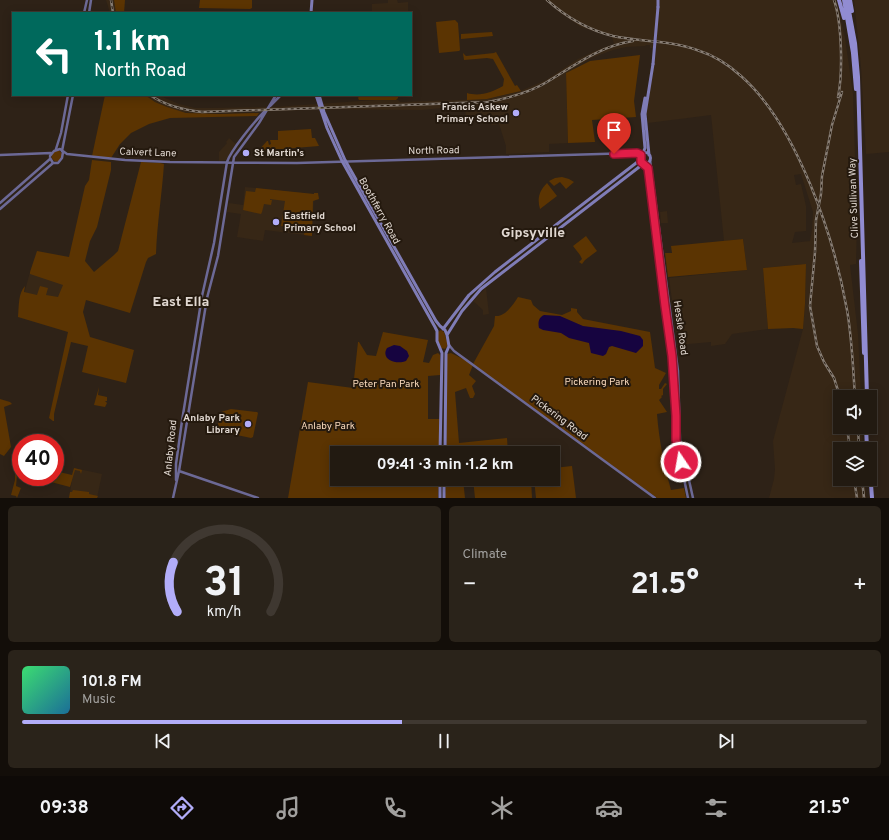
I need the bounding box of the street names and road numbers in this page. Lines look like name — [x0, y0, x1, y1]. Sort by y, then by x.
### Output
street label: North Road — [408, 144, 460, 158]
street label: Calvert Lane — [119, 146, 177, 160]
street label: Clive Sullivan Way — [846, 157, 862, 239]
street label: Boothferry Road — [355, 175, 403, 247]
street label: Hessle Road — [670, 300, 690, 356]
street label: Pickering Road — [528, 392, 590, 444]
street label: Anlaby Road — [162, 419, 180, 477]

